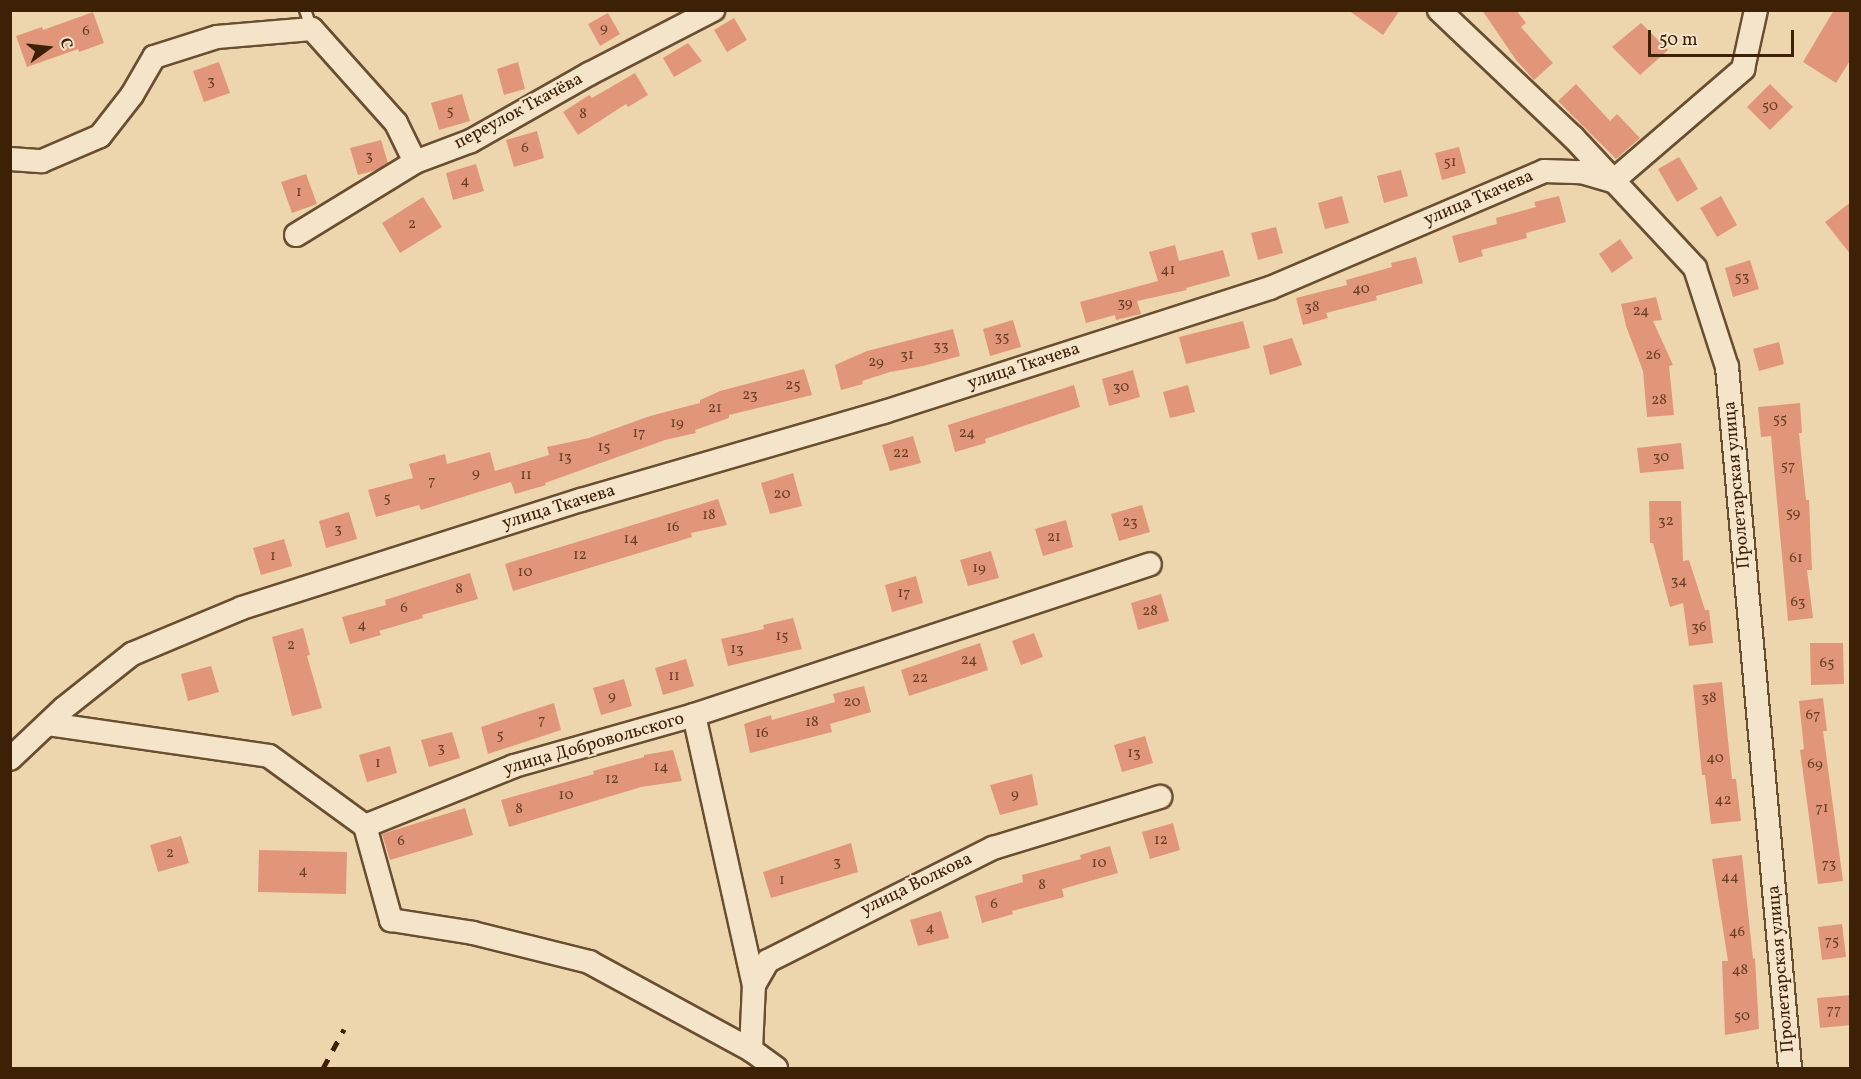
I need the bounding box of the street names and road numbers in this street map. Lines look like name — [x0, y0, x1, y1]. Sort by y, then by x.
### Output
street label: переулок Ткачёва — [451, 69, 587, 155]
street label: улица Ткачева — [1421, 166, 1537, 232]
street label: улица Ткачева — [965, 339, 1083, 395]
street label: Пролетарская улица — [1720, 400, 1756, 570]
street label: улица Ткачева — [500, 480, 618, 536]
street label: улица Добровольского — [501, 709, 687, 781]
street label: улица Волкова — [858, 849, 976, 921]
street label: Пролетарская улица — [1764, 884, 1800, 1054]

